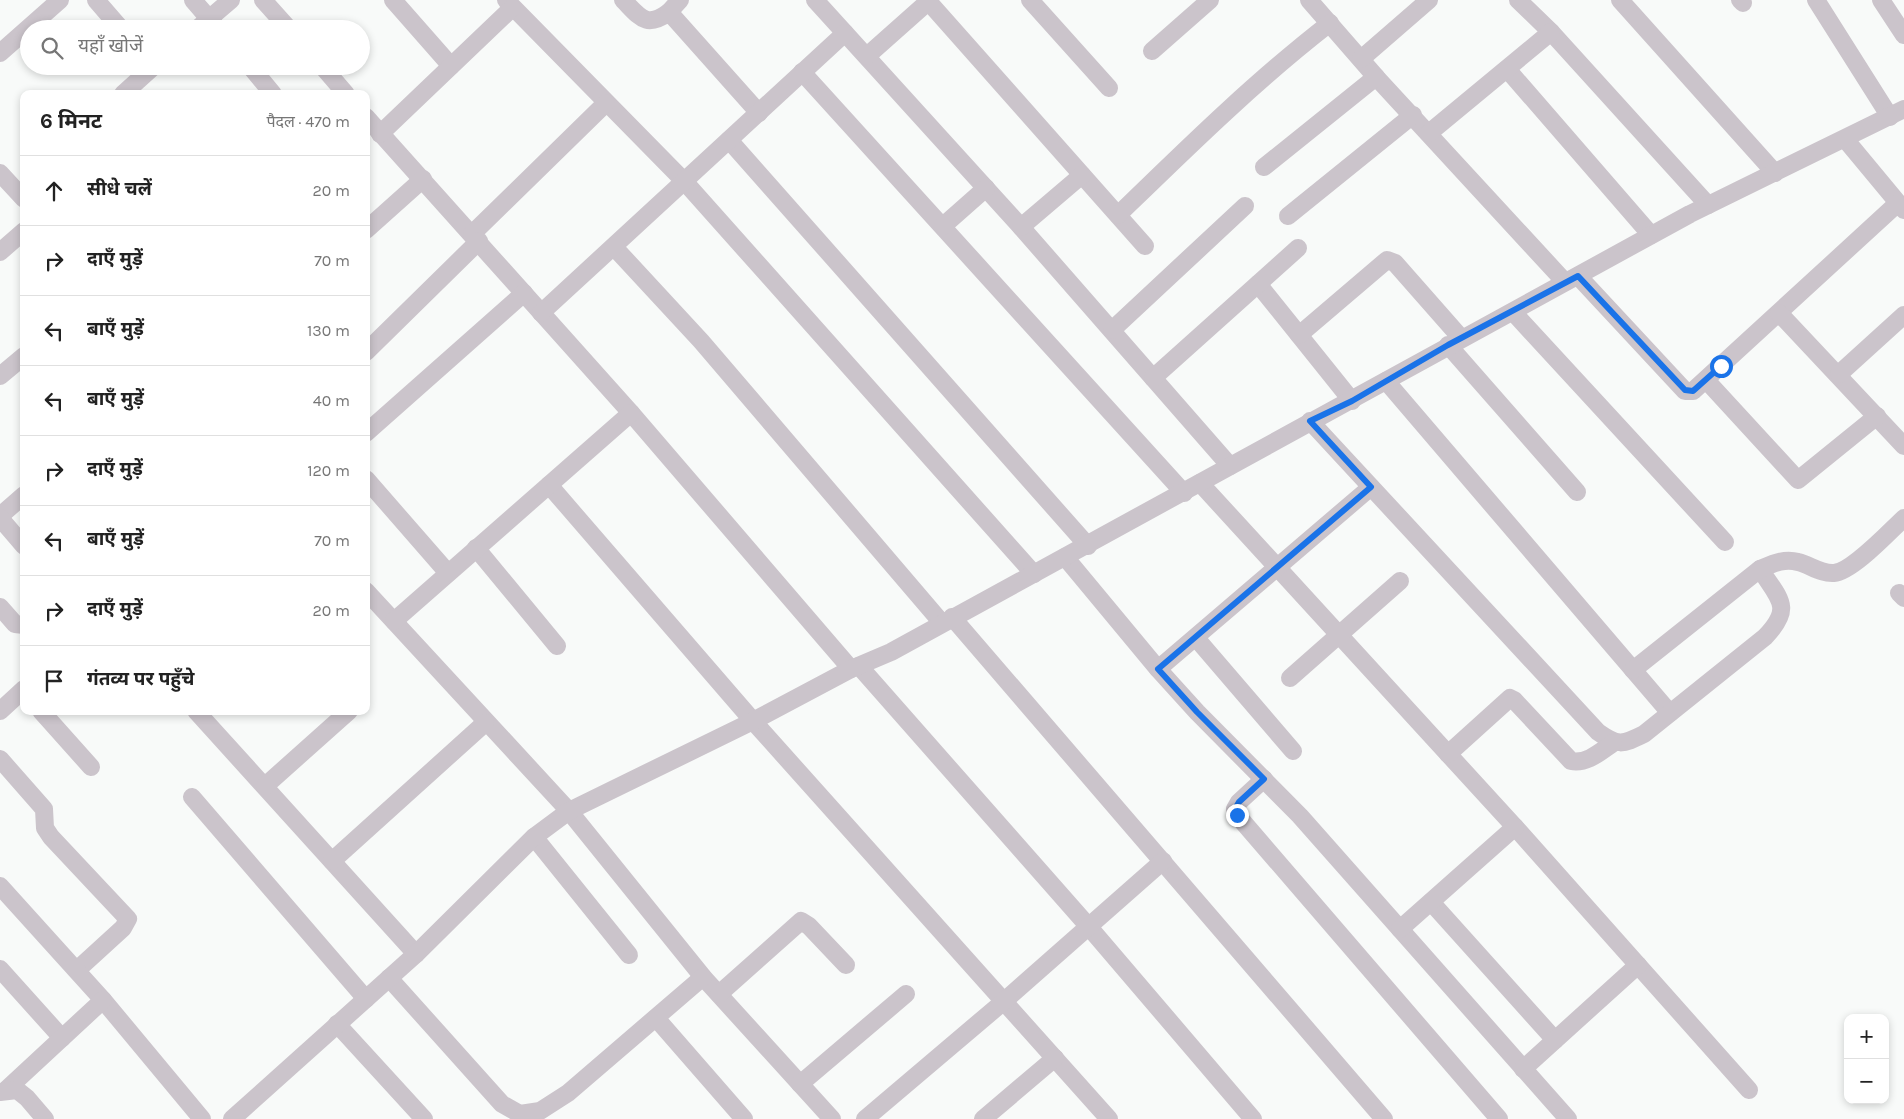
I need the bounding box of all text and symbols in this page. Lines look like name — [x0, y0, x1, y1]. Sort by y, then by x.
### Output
search box — [20, 20, 370, 75]
icon: search — [38, 34, 66, 62]
text: यहाँ खोजें — [78, 35, 143, 57]
text: 6 मिनट — [40, 109, 102, 133]
text: पैदल · 470 m — [266, 112, 350, 131]
icon: ahead — [40, 177, 68, 205]
text: सीधे चलें — [87, 178, 152, 200]
text: 20 m — [312, 181, 350, 200]
icon: right — [40, 247, 68, 275]
text: दाएँ मुड़ें — [87, 248, 143, 270]
text: 70 m — [314, 251, 350, 270]
icon: left — [40, 317, 68, 345]
text: बाएँ मुड़ें — [87, 318, 144, 340]
text: 130 m — [307, 321, 350, 340]
route start — [1710, 355, 1733, 378]
icon: left — [40, 387, 68, 415]
text: बाएँ मुड़ें — [87, 388, 144, 410]
text: 40 m — [313, 391, 350, 410]
icon: right — [40, 457, 68, 485]
text: दाएँ मुड़ें — [87, 458, 143, 480]
text: 120 m — [307, 461, 350, 480]
icon: left — [40, 527, 68, 555]
text: बाएँ मुड़ें — [87, 528, 144, 550]
text: 70 m — [314, 531, 350, 550]
icon: right — [40, 597, 68, 625]
text: दाएँ मुड़ें — [87, 598, 143, 620]
text: 20 m — [312, 601, 350, 620]
icon: arrive — [40, 667, 68, 695]
text: गंतव्य पर पहुँचे — [87, 668, 194, 690]
route end — [1226, 804, 1249, 827]
map controls — [1844, 1014, 1889, 1104]
button: + — [1844, 1014, 1889, 1059]
button: − — [1844, 1059, 1889, 1104]

